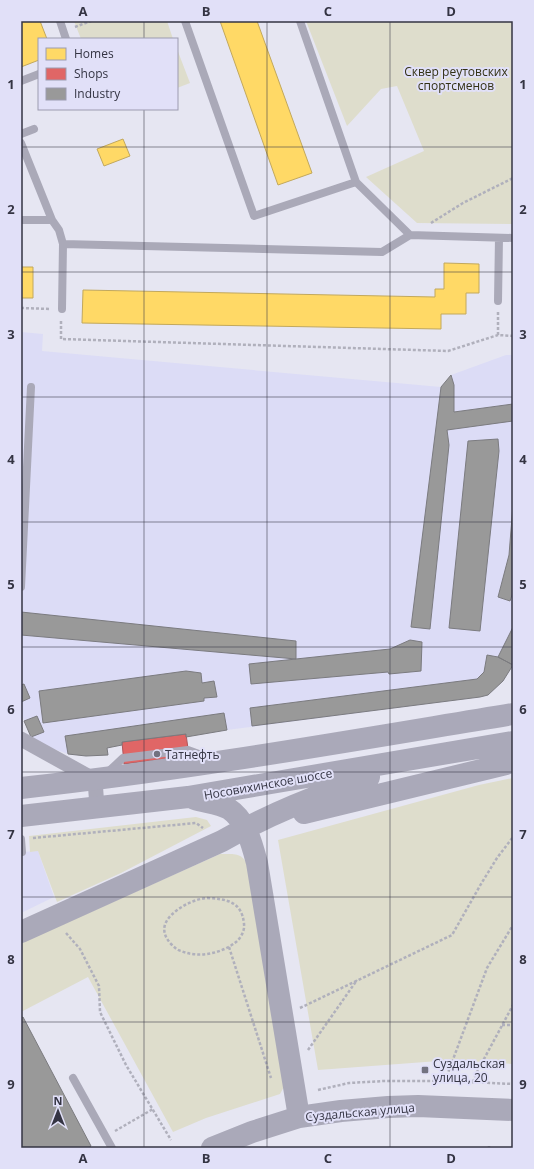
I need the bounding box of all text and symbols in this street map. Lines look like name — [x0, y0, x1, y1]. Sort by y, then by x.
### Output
text: A — [79, 2, 88, 20]
text: B — [202, 2, 211, 20]
text: C — [324, 2, 332, 20]
text: D — [446, 2, 456, 20]
legend — [38, 38, 178, 110]
text: Homes — [74, 45, 114, 62]
park label: Сквер реутовских спортсменов — [404, 63, 508, 94]
text: Shops — [74, 65, 109, 82]
text: 1 — [7, 75, 15, 93]
text: 1 — [519, 75, 527, 93]
text: Industry — [74, 85, 121, 102]
text: 2 — [7, 200, 15, 218]
text: 2 — [519, 200, 527, 218]
text: 3 — [7, 325, 15, 343]
text: 3 — [519, 325, 527, 343]
text: 4 — [7, 450, 15, 468]
text: 4 — [519, 450, 527, 468]
text: 5 — [7, 575, 15, 593]
text: 5 — [519, 575, 527, 593]
text: 6 — [7, 700, 15, 718]
text: 6 — [519, 700, 527, 718]
place label: Татнефть — [165, 746, 220, 763]
marker: Татнефть — [152, 749, 162, 759]
street label: Носовихинское шоссе — [202, 764, 334, 804]
text: 7 — [7, 825, 15, 843]
text: 7 — [519, 825, 527, 843]
text: 8 — [7, 950, 15, 968]
text: 8 — [519, 950, 527, 968]
place label: Суздальская улица, 20 — [433, 1055, 505, 1086]
marker: Суздальская улица, 20 — [420, 1065, 430, 1075]
text: 9 — [7, 1075, 15, 1093]
text: 9 — [519, 1075, 527, 1093]
north arrow — [38, 1091, 78, 1131]
text: N — [54, 1093, 62, 1108]
street label: Суздальская улица — [304, 1099, 416, 1125]
text: A — [79, 1149, 88, 1167]
text: B — [202, 1149, 211, 1167]
text: C — [324, 1149, 332, 1167]
text: D — [446, 1149, 456, 1167]

